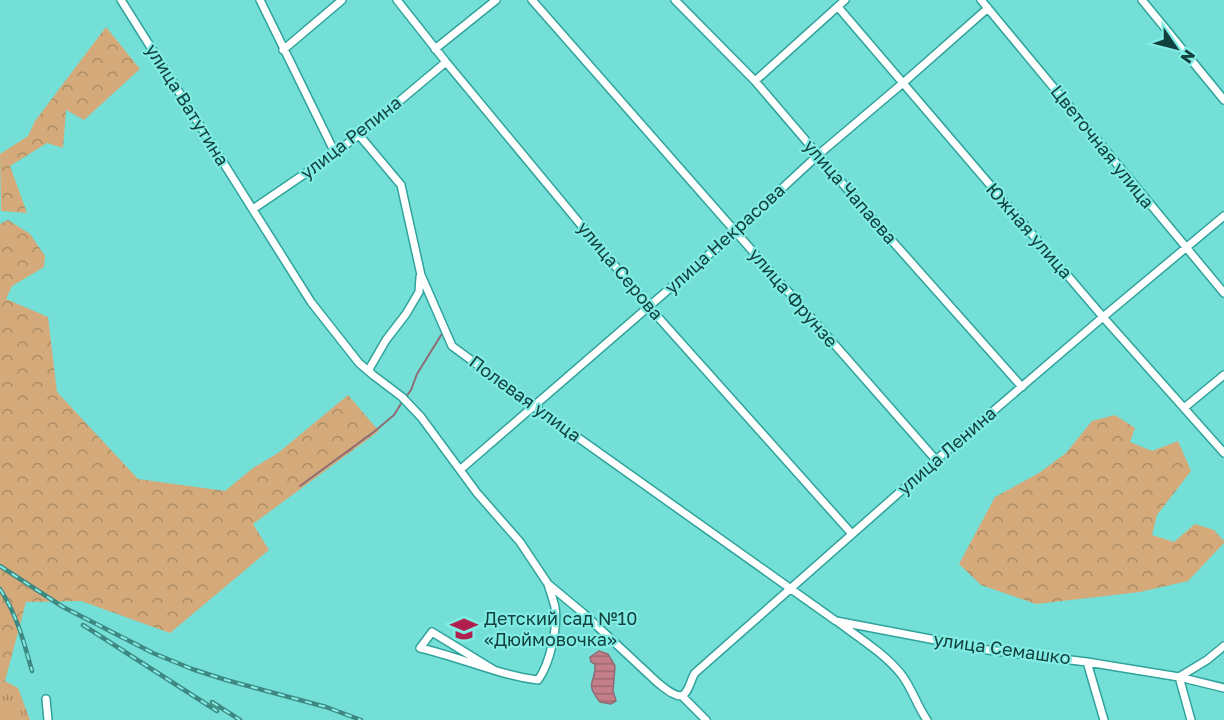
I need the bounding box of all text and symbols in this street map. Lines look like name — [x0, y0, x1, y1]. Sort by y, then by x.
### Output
north arrow — [1146, 18, 1206, 78]
street label: улица Ватутина — [141, 39, 234, 170]
text: N — [1177, 46, 1200, 67]
street label: Цветочная улица — [1046, 80, 1159, 212]
street label: улица Репина — [295, 91, 405, 184]
street label: улица Чапаева — [799, 135, 902, 248]
street label: Южная улица — [982, 178, 1077, 283]
street label: улица Некрасова — [660, 179, 789, 298]
street label: улица Серова — [573, 217, 668, 324]
street label: улица Фрунзе — [745, 243, 843, 351]
street label: Полевая улица — [465, 350, 586, 446]
street label: улица Ленина — [892, 401, 1000, 499]
place label: Детский сад №10 «Дюймовочка» — [484, 607, 637, 650]
school or university icon: Детский сад №10 «Дюймовочка» — [449, 614, 479, 644]
street label: улица Семашко — [932, 627, 1072, 669]

